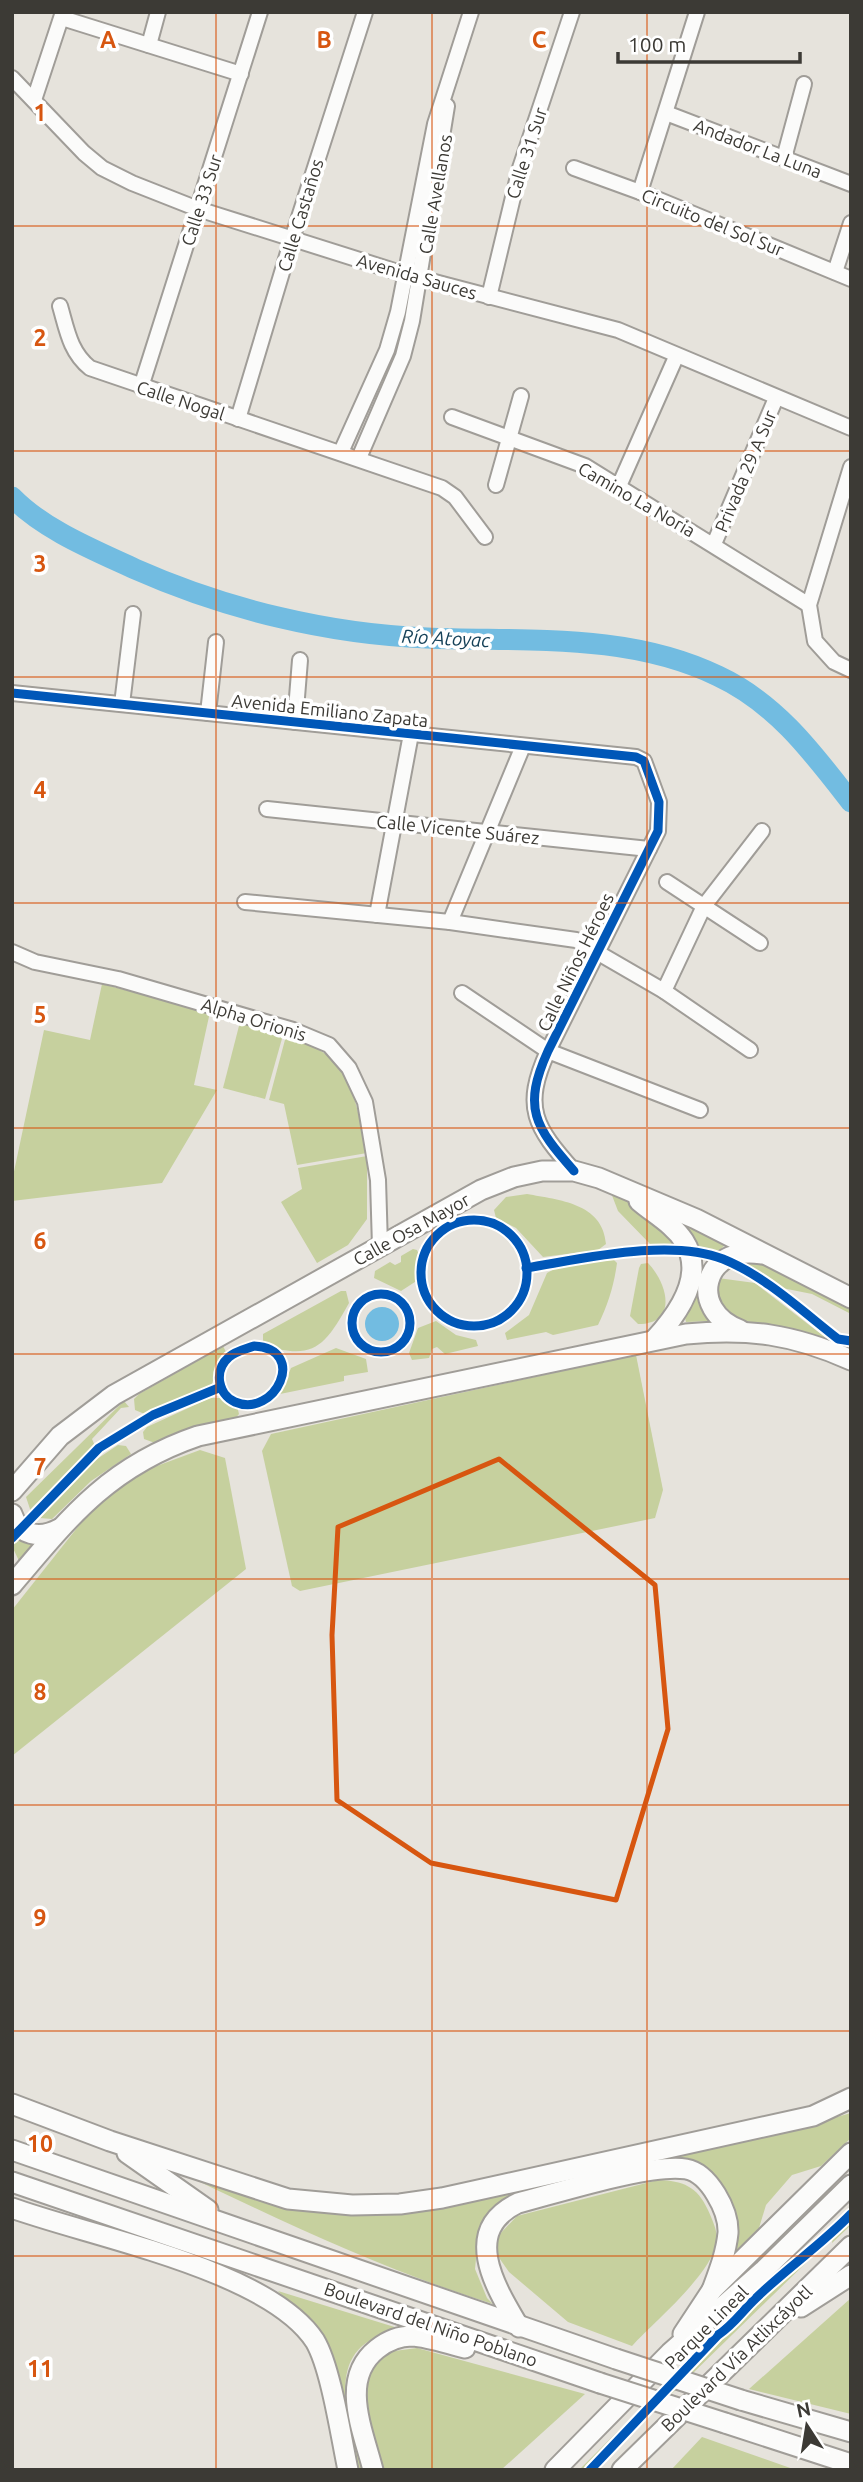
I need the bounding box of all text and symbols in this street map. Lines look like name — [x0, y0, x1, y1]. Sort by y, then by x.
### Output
scale bar — [618, 21, 800, 65]
text: A — [100, 27, 116, 52]
text: B — [316, 27, 332, 52]
text: C — [532, 27, 547, 52]
text: 100 m — [628, 32, 686, 56]
text: 1 — [34, 100, 46, 125]
street label: Calle 31 Sur — [502, 105, 550, 201]
street label: Andador La Luna — [691, 114, 825, 182]
street label: Calle Avellanos — [415, 132, 455, 255]
street label: Calle 33 Sur — [177, 152, 225, 248]
street label: Calle Castaños — [273, 156, 327, 274]
street label: Circuito del Sol Sur — [639, 184, 787, 260]
street label: Avenida Sauces — [355, 249, 479, 303]
text: 2 — [34, 325, 46, 350]
street label: Calle Nogal — [134, 376, 228, 424]
street label: Privada 29 A Sur — [710, 407, 780, 535]
street label: Camino La Noria — [575, 457, 699, 541]
text: 3 — [34, 551, 46, 576]
water label: Río Atoyac — [401, 625, 491, 651]
street label: Avenida Emiliano Zapata — [231, 690, 429, 730]
text: 4 — [34, 777, 47, 802]
street label: Calle Vicente Suárez — [376, 810, 540, 848]
street label: Calle Niños Héroes — [533, 889, 617, 1034]
street label: Alpha Orionis — [199, 994, 309, 1045]
text: 5 — [34, 1002, 46, 1027]
street label: Calle Osa Mayor — [349, 1189, 473, 1269]
text: 6 — [34, 1228, 47, 1253]
text: 7 — [34, 1454, 46, 1479]
text: 8 — [34, 1679, 46, 1704]
text: 9 — [34, 1905, 46, 1930]
text: 10 — [27, 2131, 53, 2156]
street label: Boulevard del Niño Poblano — [322, 2278, 540, 2370]
street label: Boulevard Vía Atlixcáyotl — [657, 2281, 816, 2435]
street label: Parque Lineal — [660, 2281, 752, 2373]
text: 11 — [27, 2356, 53, 2381]
north arrow — [772, 2391, 842, 2461]
text: N — [794, 2397, 813, 2422]

